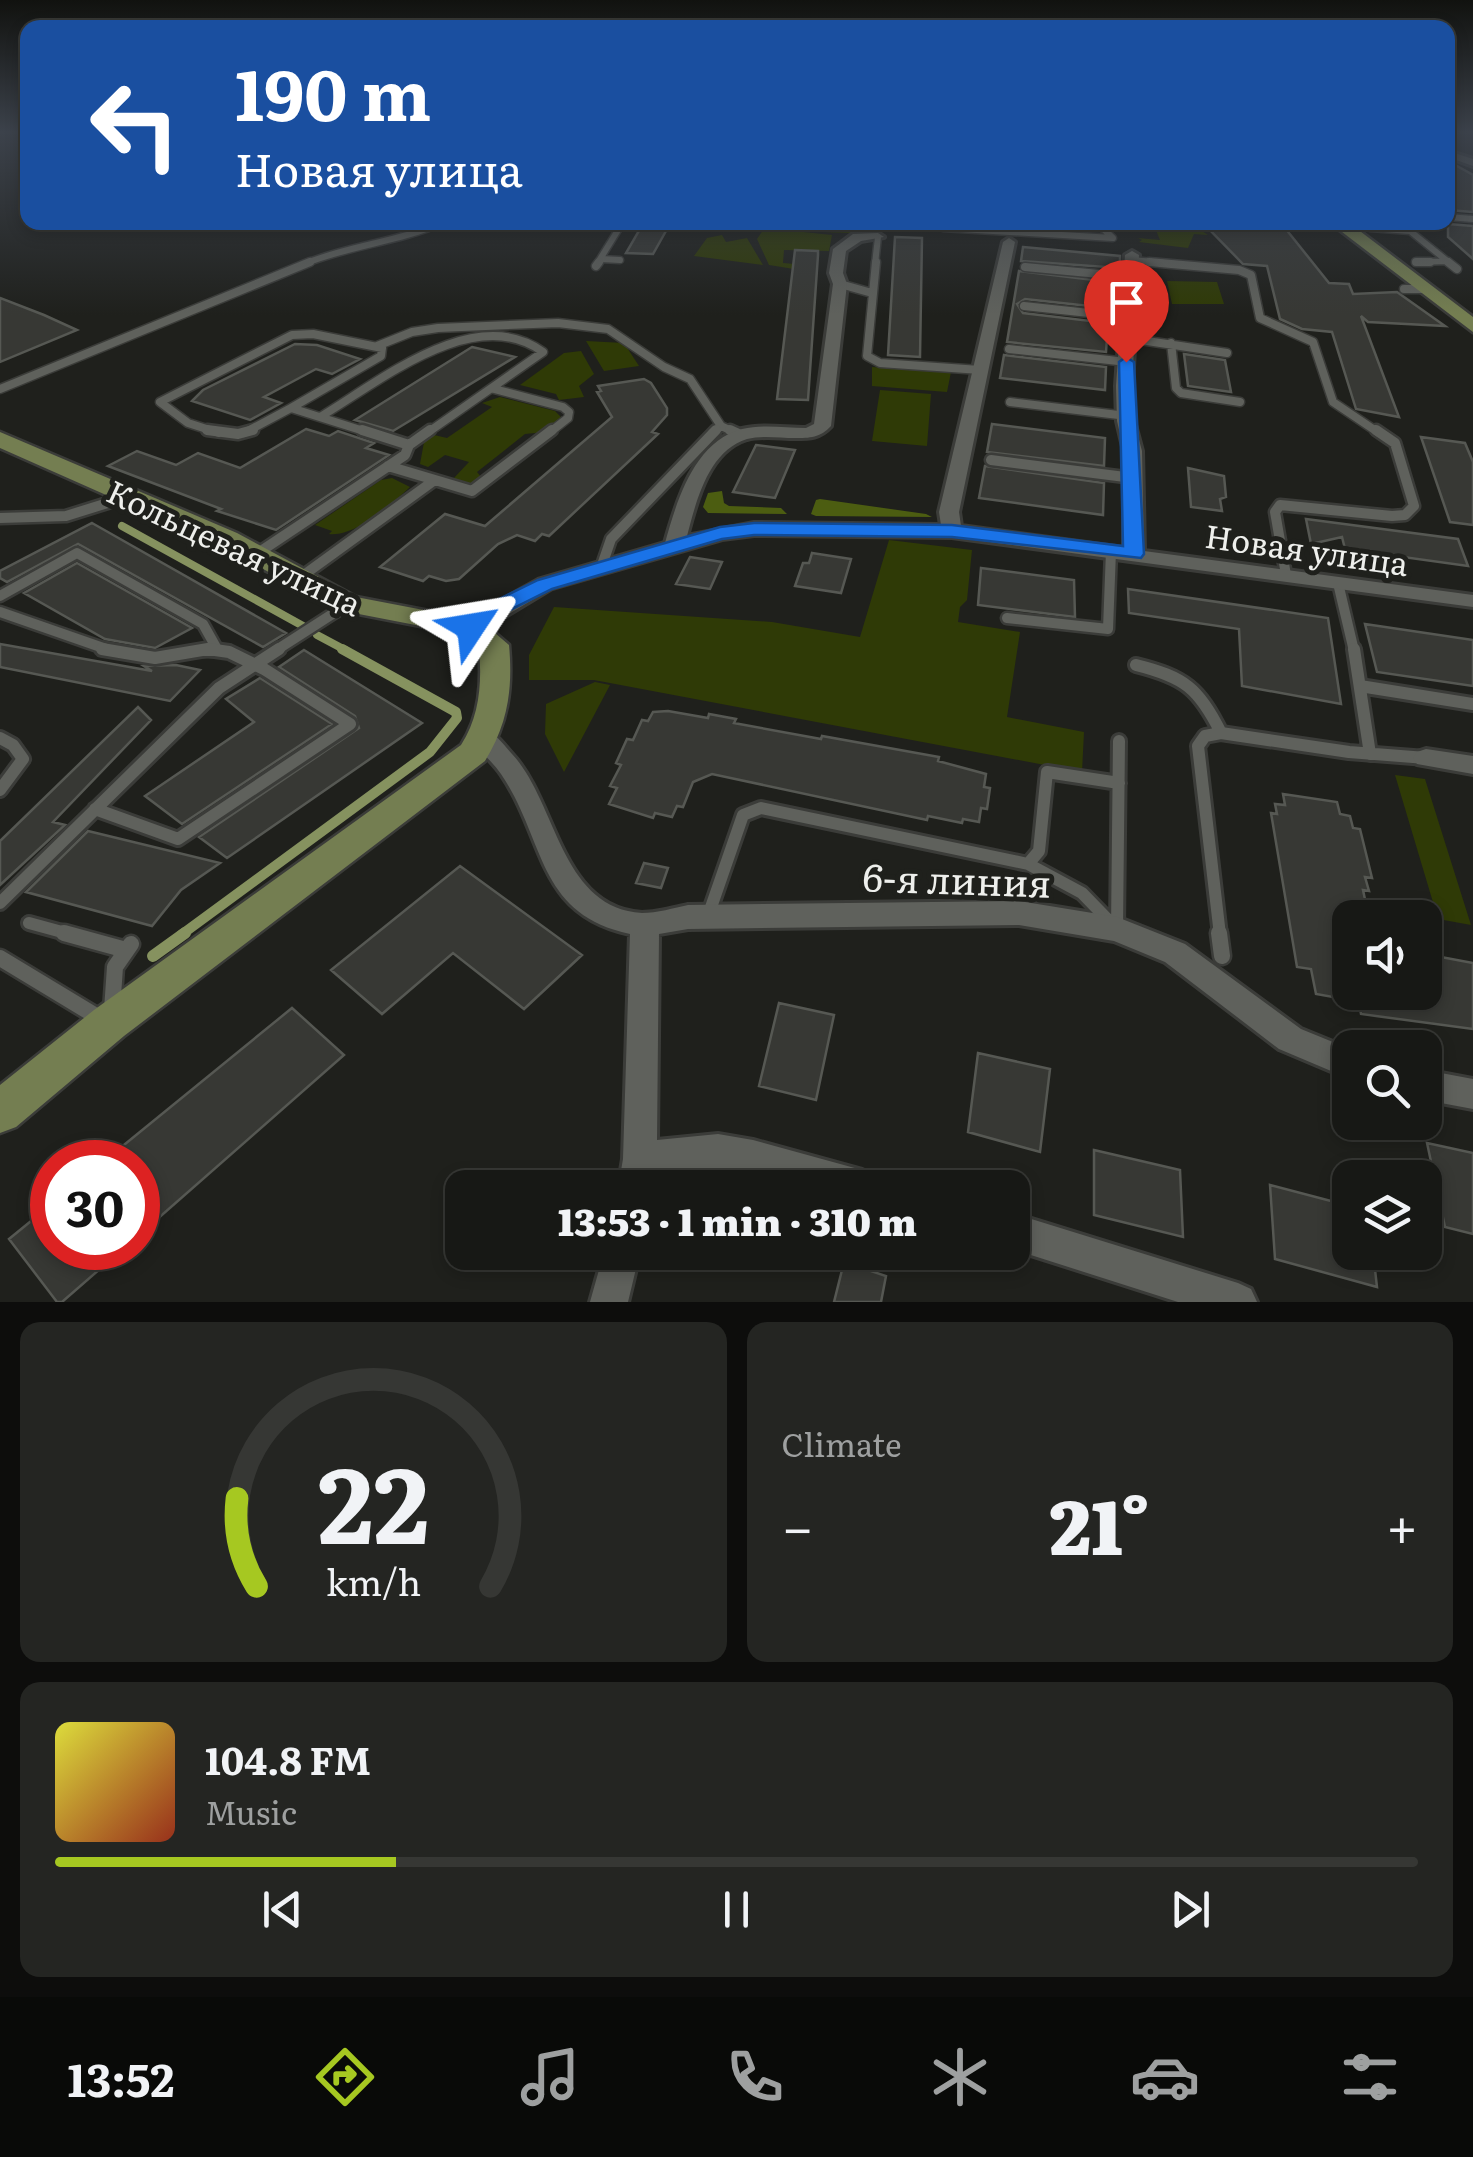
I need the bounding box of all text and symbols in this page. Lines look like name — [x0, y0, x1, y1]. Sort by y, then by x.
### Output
text: 190 m — [235, 39, 431, 143]
icon: left — [70, 60, 200, 190]
text: Новая улица — [235, 134, 523, 201]
pin — [1084, 260, 1169, 363]
icon: arrive — [1099, 275, 1154, 330]
street label: Кольцевая улица — [100, 466, 371, 626]
street label: Новая улица — [1202, 510, 1412, 586]
position arrow — [419, 575, 523, 679]
street label: 6-я линия — [862, 846, 1052, 910]
map controls — [1332, 900, 1442, 1270]
button: sound — [1332, 900, 1442, 1010]
button: search — [1332, 1030, 1442, 1140]
speed limit sign: 30 — [30, 1140, 160, 1270]
button: layers — [1332, 1160, 1442, 1270]
text: 13:53 · 1 min · 310 m — [558, 1191, 917, 1248]
text: Climate — [782, 1419, 902, 1467]
text: 22 — [317, 1422, 429, 1576]
text: 21° — [1050, 1467, 1150, 1578]
text: − — [782, 1483, 814, 1565]
text: + — [1386, 1483, 1418, 1565]
text: km/h — [326, 1554, 421, 1607]
text: 104.8 FM — [205, 1730, 371, 1787]
text: Music — [205, 1787, 297, 1835]
icon: previous — [255, 1882, 310, 1937]
icon: pause — [709, 1882, 764, 1937]
icon: next — [1163, 1882, 1218, 1937]
icon: directions — [310, 2042, 380, 2112]
icon: music — [515, 2042, 585, 2112]
icon: phone — [720, 2042, 790, 2112]
icon: climate — [925, 2042, 995, 2112]
icon: car — [1130, 2042, 1200, 2112]
icon: filters — [1335, 2042, 1405, 2112]
text: 13:52 — [68, 2044, 174, 2111]

